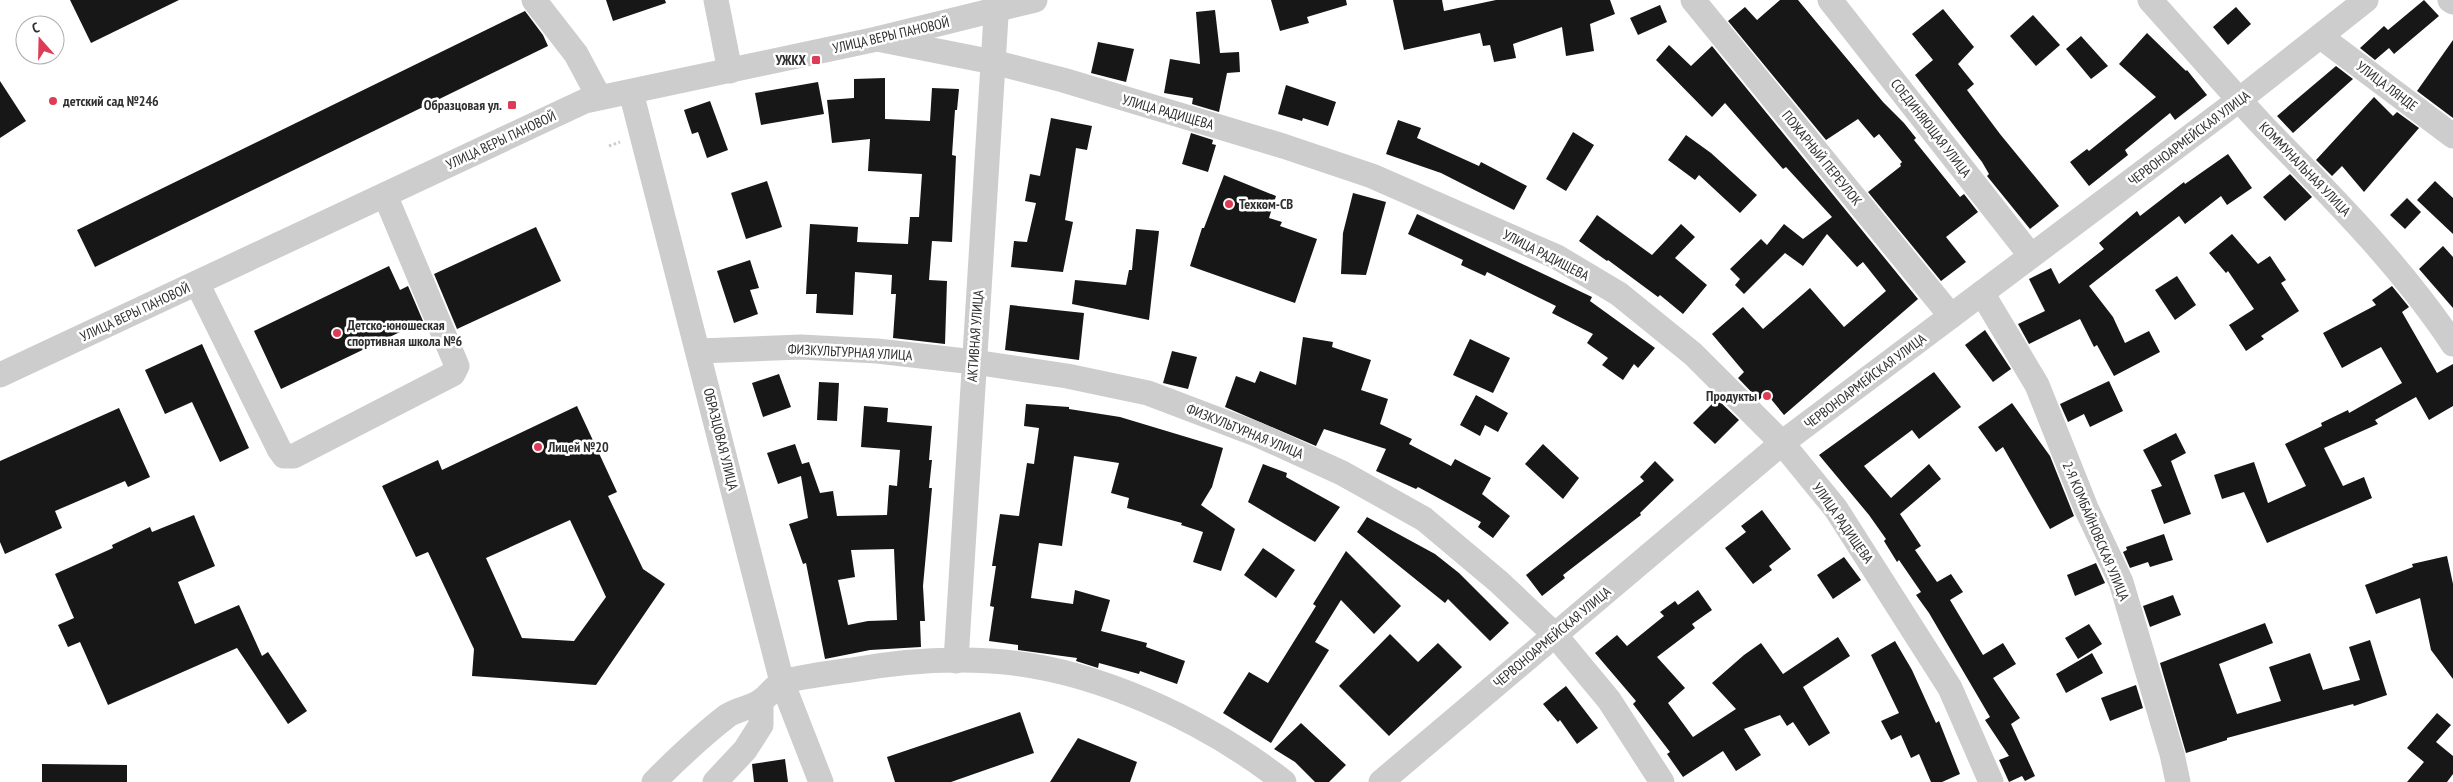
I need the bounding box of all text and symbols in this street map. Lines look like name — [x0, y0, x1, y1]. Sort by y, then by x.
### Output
street label: УЛИЦА ВЕРЫ ПАНОВОЙ — [831, 13, 951, 57]
north arrow — [15, 15, 65, 65]
text: С — [29, 18, 42, 37]
place label: УЖКХ — [775, 51, 807, 69]
marker: УЖКХ — [810, 54, 822, 66]
street label: УЛИЦА ЛЯНДЕ — [2353, 57, 2421, 115]
street label: СОЕДИНЯЮЩАЯ УЛИЦА — [1887, 75, 1975, 181]
street label: ЧЕРВОНОАРМЕЙСКАЯ УЛИЦА — [2124, 86, 2254, 190]
street label: УЛИЦА РАДИЩЕВА — [1120, 90, 1216, 134]
place label: детский сад №246 — [62, 92, 159, 110]
marker: детский сад №246 — [47, 95, 59, 107]
place label: Образцовая ул. — [424, 96, 502, 114]
marker: Образцовая ул. — [506, 99, 518, 111]
street label: УЛИЦА ВЕРЫ ПАНОВОЙ — [443, 107, 559, 173]
street label: ПОЖАРНЫЙ ПЕРЕУЛОК — [1778, 107, 1866, 209]
street label: КОММУНАЛЬНАЯ УЛИЦА — [2255, 118, 2355, 220]
place label: Техком-СВ — [1239, 195, 1293, 213]
marker: Техком-СВ — [1223, 198, 1235, 210]
street label: УЛИЦА РАДИЩЕВА — [1500, 226, 1592, 285]
street label: УЛИЦА ВЕРЫ ПАНОВОЙ — [77, 279, 193, 345]
street label: АКТИВНАЯ УЛИЦА — [963, 289, 987, 383]
place label: Детско-юношеская спортивная школа №6 — [347, 316, 463, 350]
marker: Детско-юношеская спортивная школа №6 — [331, 327, 343, 339]
street label: ЧЕРВОНОАРМЕЙСКАЯ УЛИЦА — [1800, 329, 1930, 433]
street label: ФИЗКУЛЬТУРНАЯ УЛИЦА — [787, 340, 913, 364]
street label: ОБРАЗЦОВАЯ УЛИЦА — [700, 386, 742, 492]
place label: Продукты — [1706, 387, 1757, 405]
marker: Продукты — [1761, 390, 1773, 402]
street label: ФИЗКУЛЬТУРНАЯ УЛИЦА — [1184, 399, 1307, 463]
place label: Лицей №20 — [547, 438, 609, 456]
marker: Лицей №20 — [532, 441, 544, 453]
street label: 2-Я КОМБАЙНОВСКАЯ УЛИЦА — [2059, 459, 2134, 604]
street label: УЛИЦА РАДИЩЕВА — [1809, 479, 1878, 567]
street label: ЧЕРВОНОАРМЕЙСКАЯ УЛИЦА — [1490, 582, 1615, 691]

